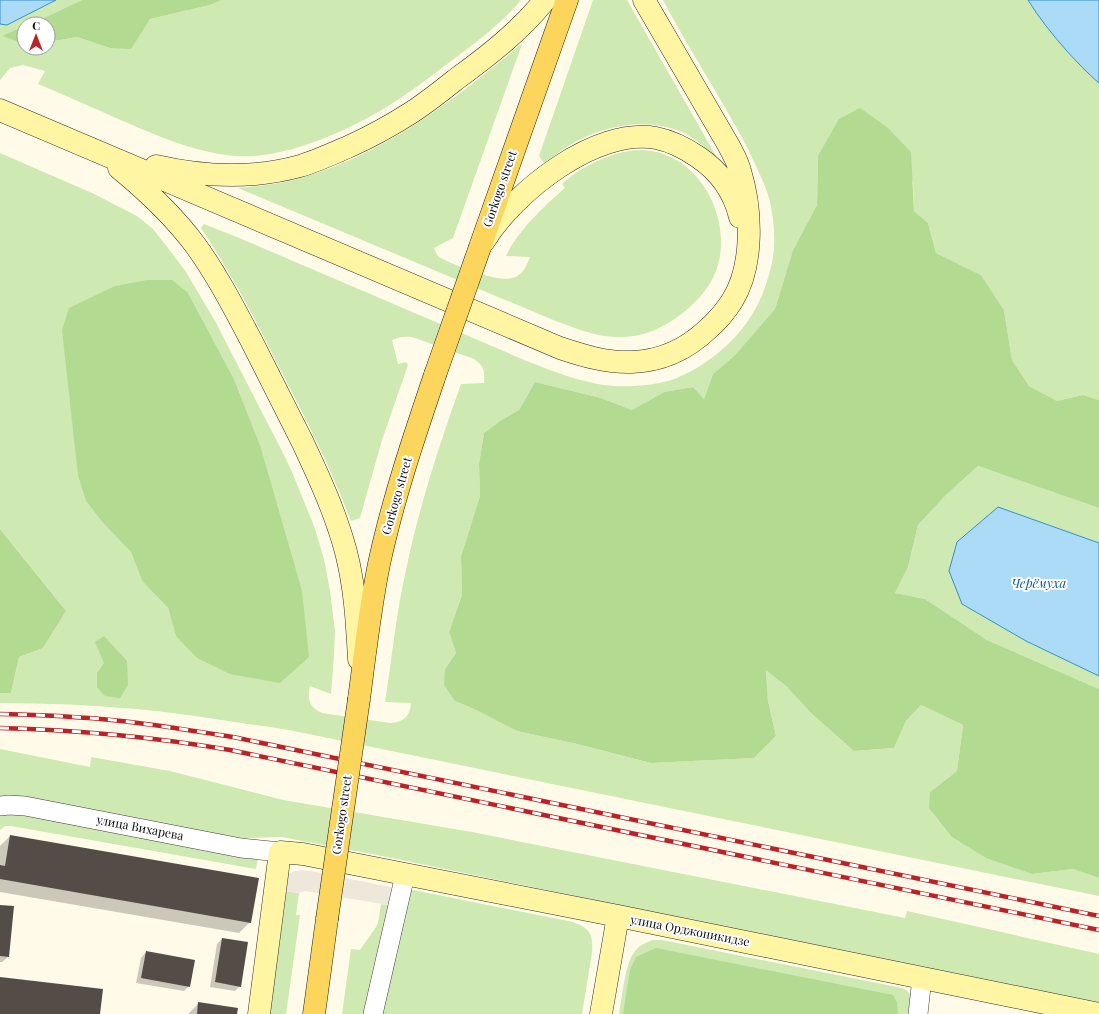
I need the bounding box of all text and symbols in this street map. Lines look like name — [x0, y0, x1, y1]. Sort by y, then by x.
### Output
north arrow — [16, 16, 56, 56]
text: С — [32, 18, 40, 33]
street label: Gorkogo street — [478, 148, 520, 229]
street label: Gorkogo street — [377, 454, 415, 536]
water label: Черёмуха — [1012, 574, 1067, 591]
street label: Gorkogo street — [328, 773, 355, 856]
street label: улица Вихарева — [94, 811, 185, 843]
street label: улица Орджоникидзе — [628, 910, 751, 949]

